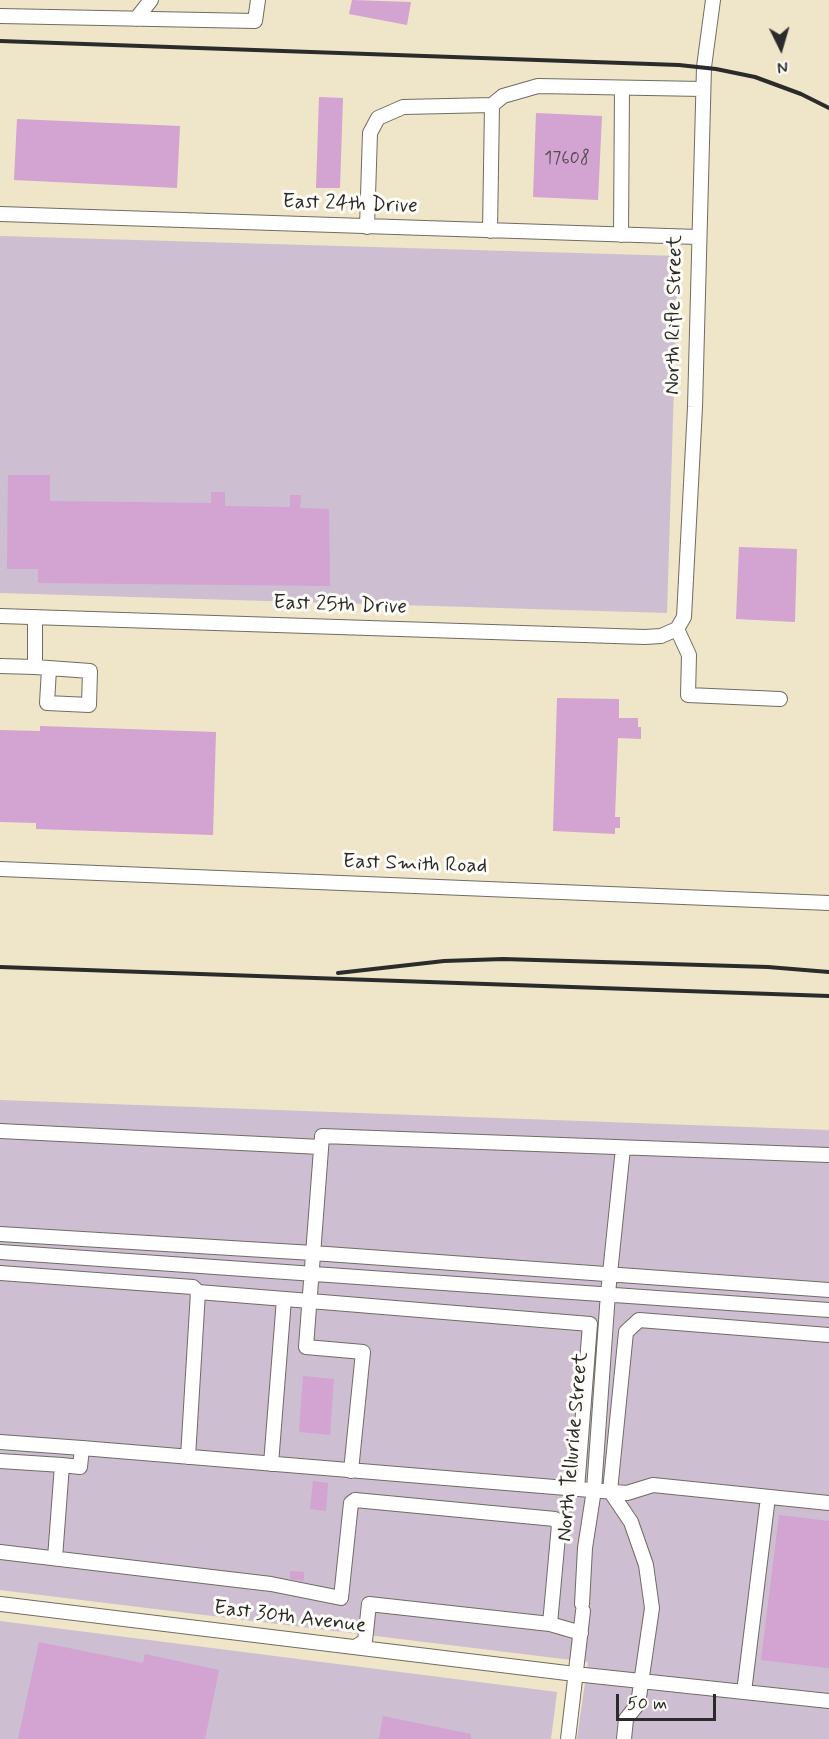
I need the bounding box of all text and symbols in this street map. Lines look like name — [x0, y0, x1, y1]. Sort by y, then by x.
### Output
north arrow — [751, 18, 811, 78]
text: N — [776, 56, 789, 77]
house number: 17608 — [544, 148, 590, 170]
street label: East 24th Drive — [282, 190, 418, 220]
street label: North Rifle Street — [661, 235, 689, 395]
street label: East 25th Drive — [273, 591, 407, 621]
street label: East Smith Road — [342, 850, 488, 880]
street label: North Telluride Street — [553, 1351, 595, 1543]
street label: East 30th Avenue — [212, 1596, 368, 1640]
scale bar — [619, 1682, 720, 1720]
text: 50 m — [627, 1692, 667, 1716]

